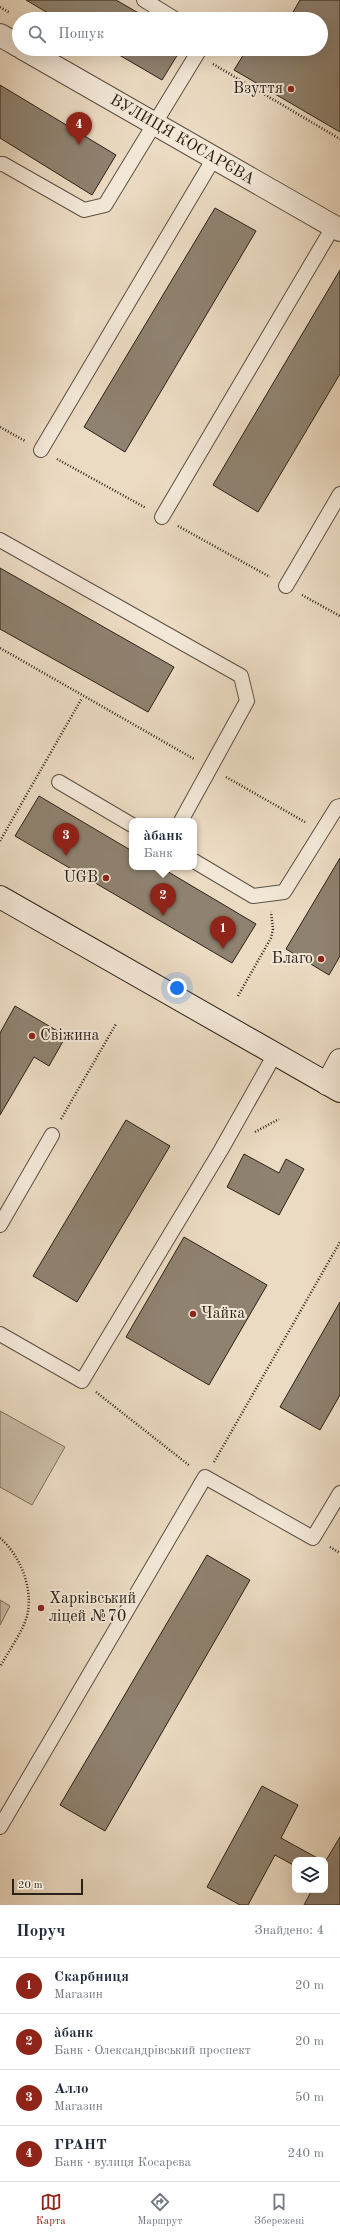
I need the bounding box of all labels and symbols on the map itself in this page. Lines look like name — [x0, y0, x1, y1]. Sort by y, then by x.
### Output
place label: Взуття — [233, 81, 283, 97]
marker: Взуття — [286, 84, 296, 94]
street label: ВУЛИЦЯ КОСАРЄВА — [107, 92, 257, 188]
pin: 4 — [66, 112, 92, 145]
pin: 3 — [53, 823, 79, 856]
place label: UGB — [63, 870, 98, 886]
marker: UGB — [101, 873, 111, 883]
pin: 2 — [150, 883, 176, 916]
pin: 1 — [210, 916, 236, 949]
place label: Благо — [272, 951, 313, 967]
marker: Благо — [316, 954, 326, 964]
your location — [167, 978, 187, 998]
place label: Свіжина — [40, 1028, 100, 1044]
marker: Свіжина — [27, 1031, 37, 1041]
place label: Чайка — [201, 1306, 245, 1322]
marker: Чайка — [188, 1309, 198, 1319]
place label: Харківський ліцей №70 — [49, 1591, 136, 1625]
marker: Харківський ліцей №70 — [36, 1603, 46, 1613]
scale bar — [12, 1877, 83, 1896]

